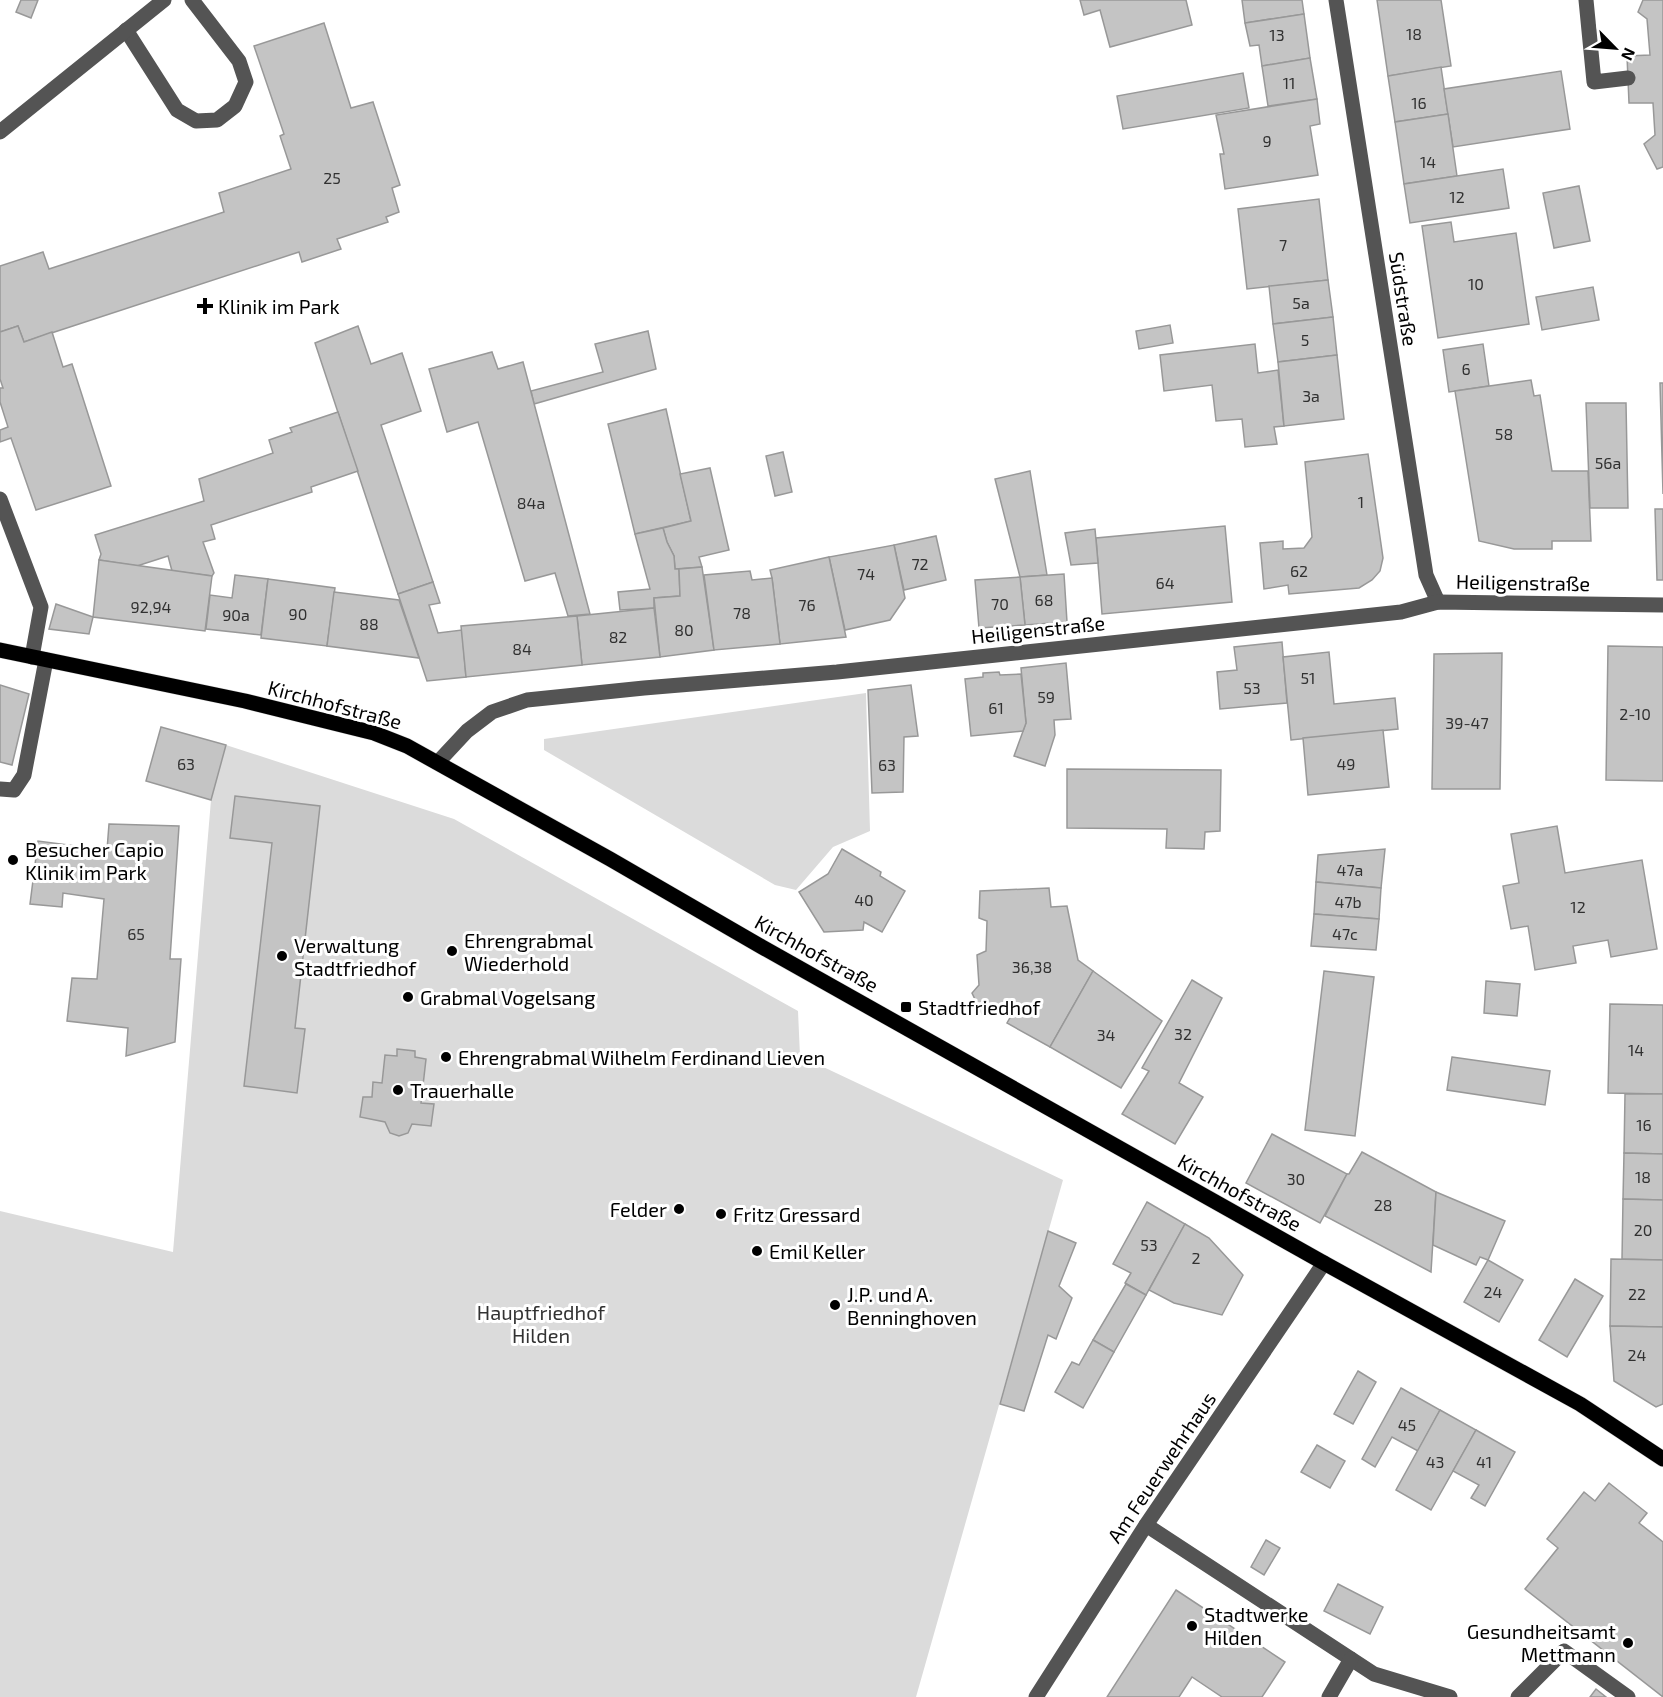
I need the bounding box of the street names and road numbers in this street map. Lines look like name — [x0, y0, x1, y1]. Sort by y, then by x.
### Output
street label: Südstraße — [1385, 250, 1423, 348]
street label: Heiligenstraße — [1456, 569, 1590, 595]
street label: Heiligenstraße — [970, 610, 1106, 648]
street label: Kirchhofstraße — [265, 675, 405, 733]
street label: Kirchhofstraße — [751, 909, 883, 997]
street label: Kirchhofstraße — [1174, 1148, 1306, 1236]
street label: Am Feuerwehrhaus — [1102, 1387, 1220, 1547]

